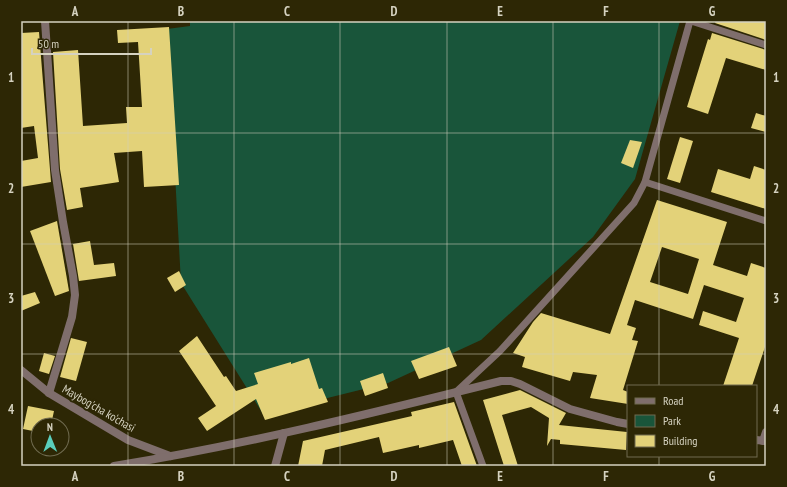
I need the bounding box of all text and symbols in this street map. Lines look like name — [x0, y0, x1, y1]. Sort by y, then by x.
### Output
text: A — [71, 3, 79, 20]
text: B — [178, 3, 184, 20]
text: C — [284, 3, 290, 20]
text: D — [391, 3, 398, 20]
text: E — [497, 3, 503, 20]
text: F — [603, 3, 609, 20]
text: G — [709, 3, 716, 20]
scale bar — [32, 30, 151, 56]
text: 50 m — [38, 36, 59, 51]
text: 1 — [8, 69, 14, 86]
text: 1 — [773, 69, 779, 86]
text: 2 — [8, 180, 14, 197]
text: 2 — [773, 180, 779, 197]
text: 3 — [8, 290, 14, 307]
text: 3 — [773, 290, 779, 307]
street label: Maybog'cha ko'chasi — [60, 381, 138, 435]
legend — [627, 385, 757, 457]
text: Road — [663, 393, 683, 408]
text: 4 — [8, 401, 15, 418]
text: 4 — [773, 401, 780, 418]
text: Park — [663, 413, 681, 428]
north arrow — [30, 417, 70, 457]
text: N — [47, 420, 53, 434]
text: Building — [663, 433, 698, 448]
text: A — [71, 468, 79, 485]
text: B — [178, 468, 184, 485]
text: C — [284, 468, 290, 485]
text: D — [391, 468, 398, 485]
text: E — [497, 468, 503, 485]
text: F — [603, 468, 609, 485]
text: G — [709, 468, 716, 485]

